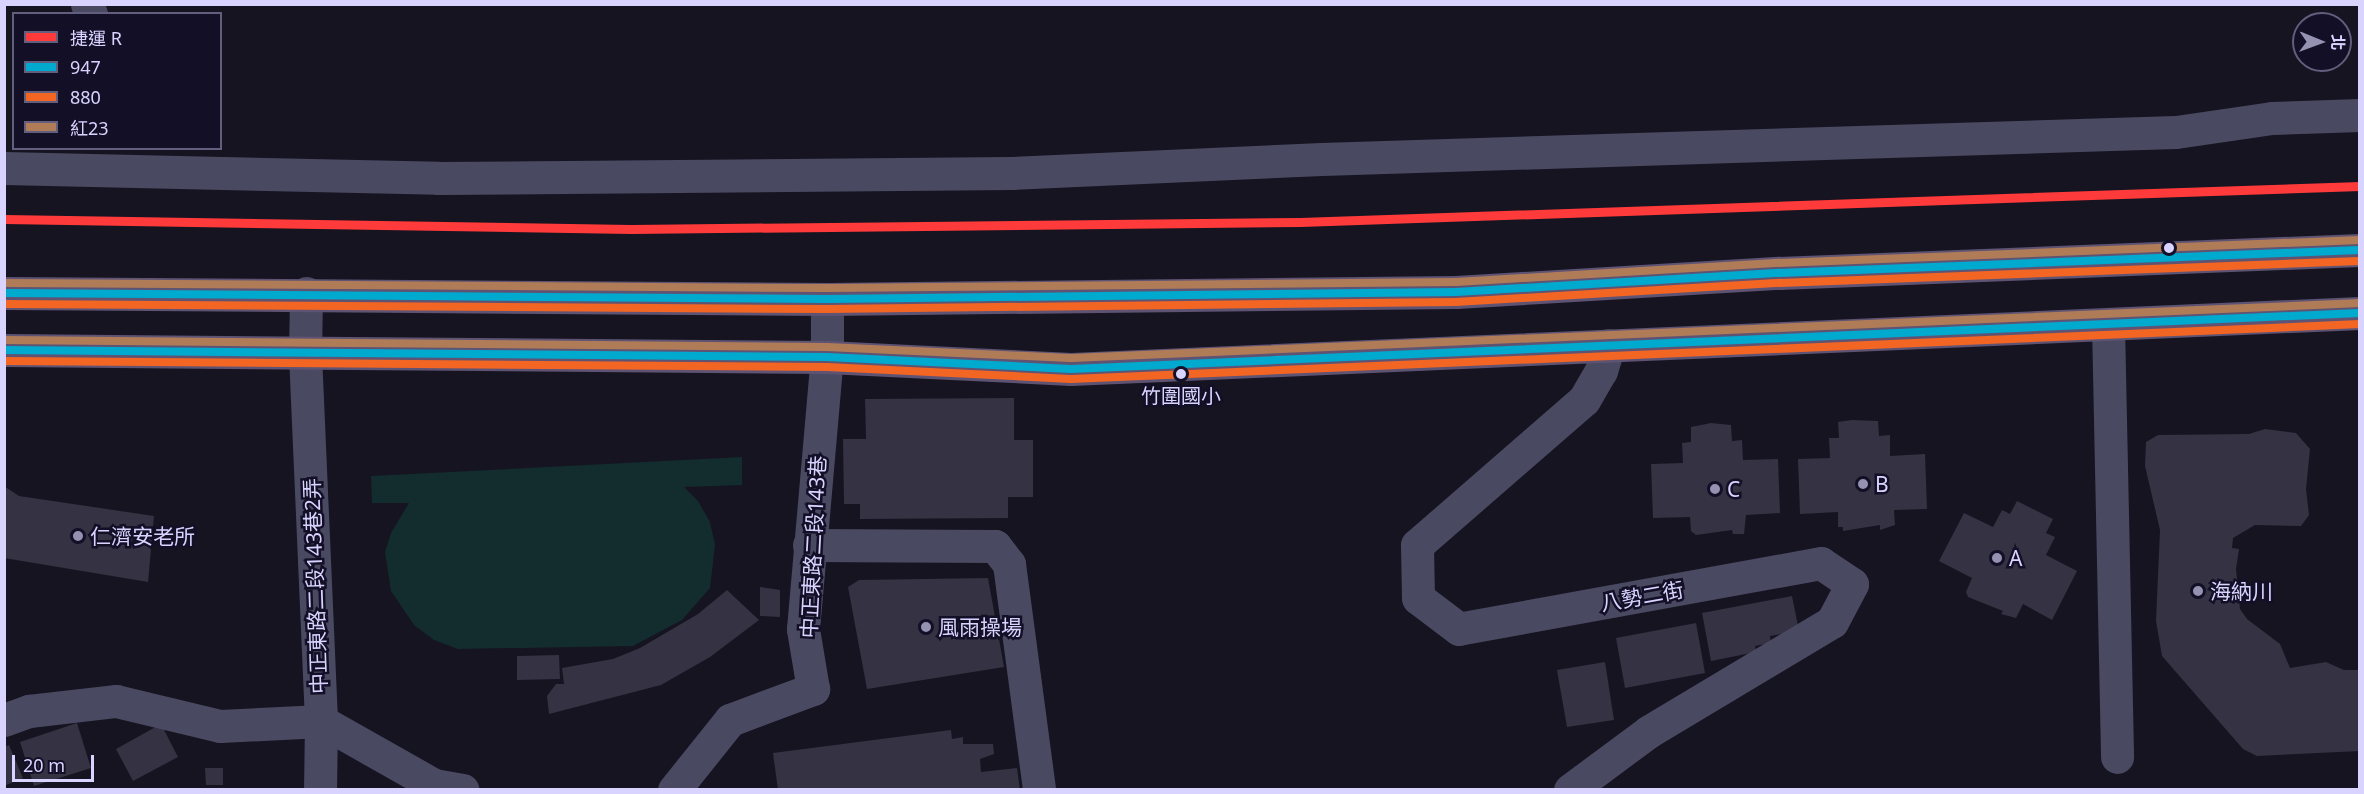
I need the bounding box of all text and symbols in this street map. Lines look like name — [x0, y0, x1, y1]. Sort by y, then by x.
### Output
legend — [12, 12, 222, 150]
north arrow — [2292, 12, 2352, 72]
text: 捷運 R — [70, 26, 122, 50]
text: 北 — [2327, 34, 2349, 50]
text: 947 — [70, 55, 101, 79]
text: 880 — [70, 85, 101, 109]
text: 紅23 — [70, 116, 109, 140]
unlabelled marker — [2163, 242, 2175, 254]
marker: 竹圍國小 — [1175, 368, 1187, 380]
place label: 竹圍國小 — [1141, 383, 1221, 407]
street label: 中正東路二段143巷 — [796, 455, 830, 639]
place label: B — [1875, 471, 1889, 497]
place label: C — [1727, 476, 1740, 502]
marker: B — [1856, 477, 1870, 491]
street label: 中正東路二段143巷2弄 — [299, 478, 331, 694]
marker: C — [1708, 482, 1722, 496]
place label: 仁濟安老所 — [90, 523, 195, 549]
marker: 仁濟安老所 — [71, 529, 85, 543]
place label: A — [2009, 545, 2022, 571]
marker: A — [1990, 551, 2004, 565]
street label: 八勢二街 — [1598, 576, 1686, 616]
place label: 海納川 — [2210, 578, 2273, 604]
marker: 海納川 — [2191, 584, 2205, 598]
place label: 風雨操場 — [938, 614, 1022, 640]
marker: 風雨操場 — [919, 620, 933, 634]
scale bar — [15, 743, 98, 781]
text: 20 m — [23, 753, 65, 777]

